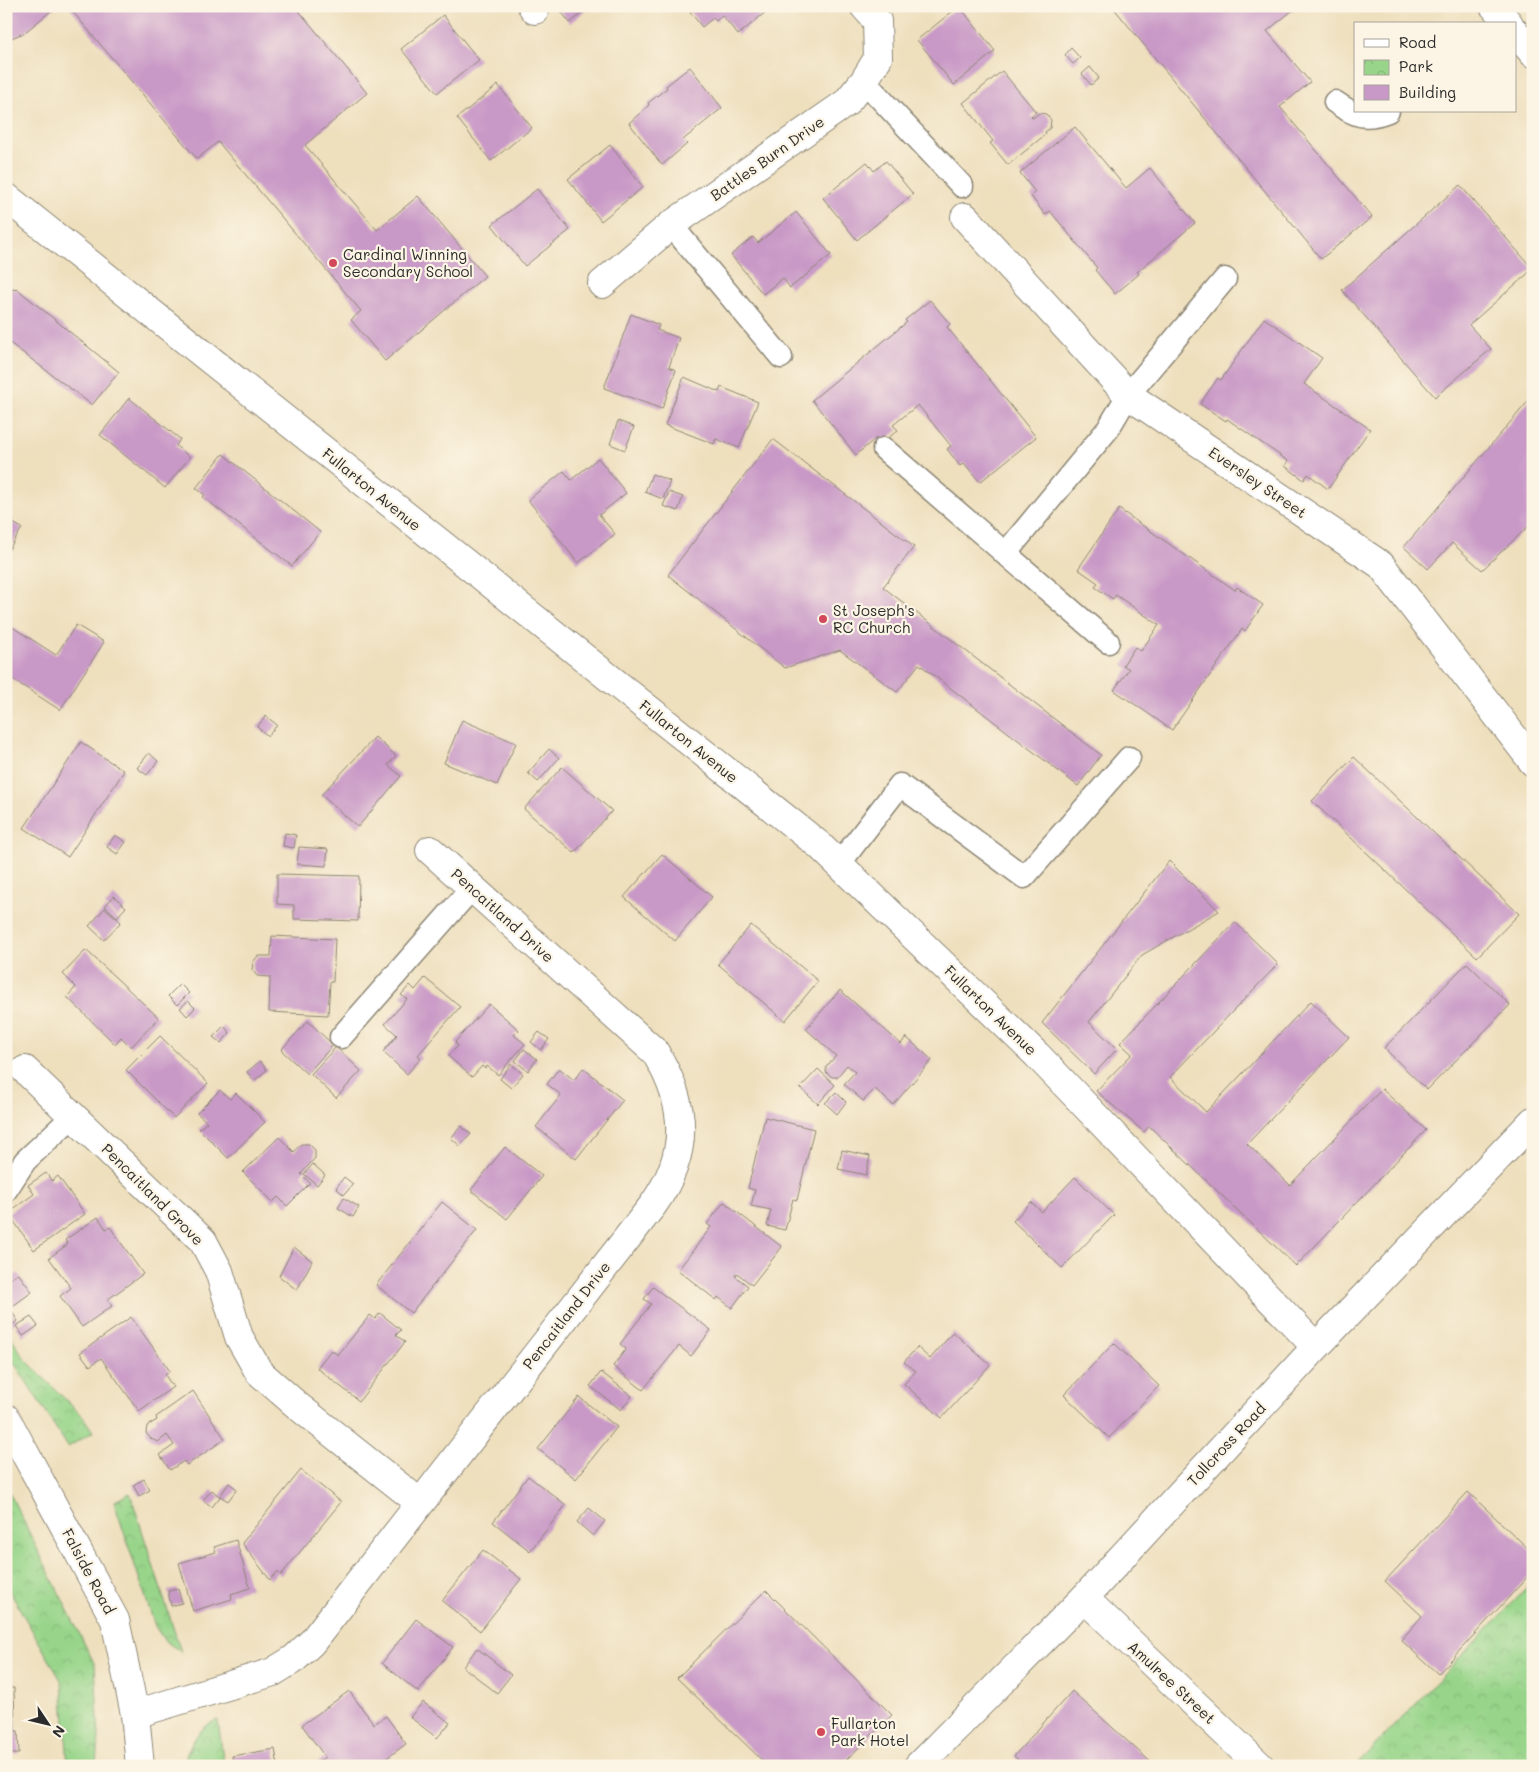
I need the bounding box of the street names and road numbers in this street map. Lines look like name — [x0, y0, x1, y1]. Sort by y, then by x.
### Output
street label: Battles Burn Drive — [706, 111, 828, 205]
street label: Eversley Street — [1205, 442, 1311, 522]
street label: Fullarton Avenue — [318, 443, 426, 535]
street label: Fullarton Avenue — [635, 695, 743, 787]
street label: Pencaitland Drive — [447, 864, 559, 966]
street label: Fullarton Avenue — [940, 961, 1042, 1059]
street label: Pencaitland Grove — [98, 1139, 208, 1249]
street label: Pencaitland Drive — [518, 1257, 614, 1373]
street label: Tollcross Road — [1182, 1398, 1270, 1490]
street label: Falside Road — [58, 1525, 120, 1617]
street label: Amulree Street — [1124, 1636, 1220, 1728]

